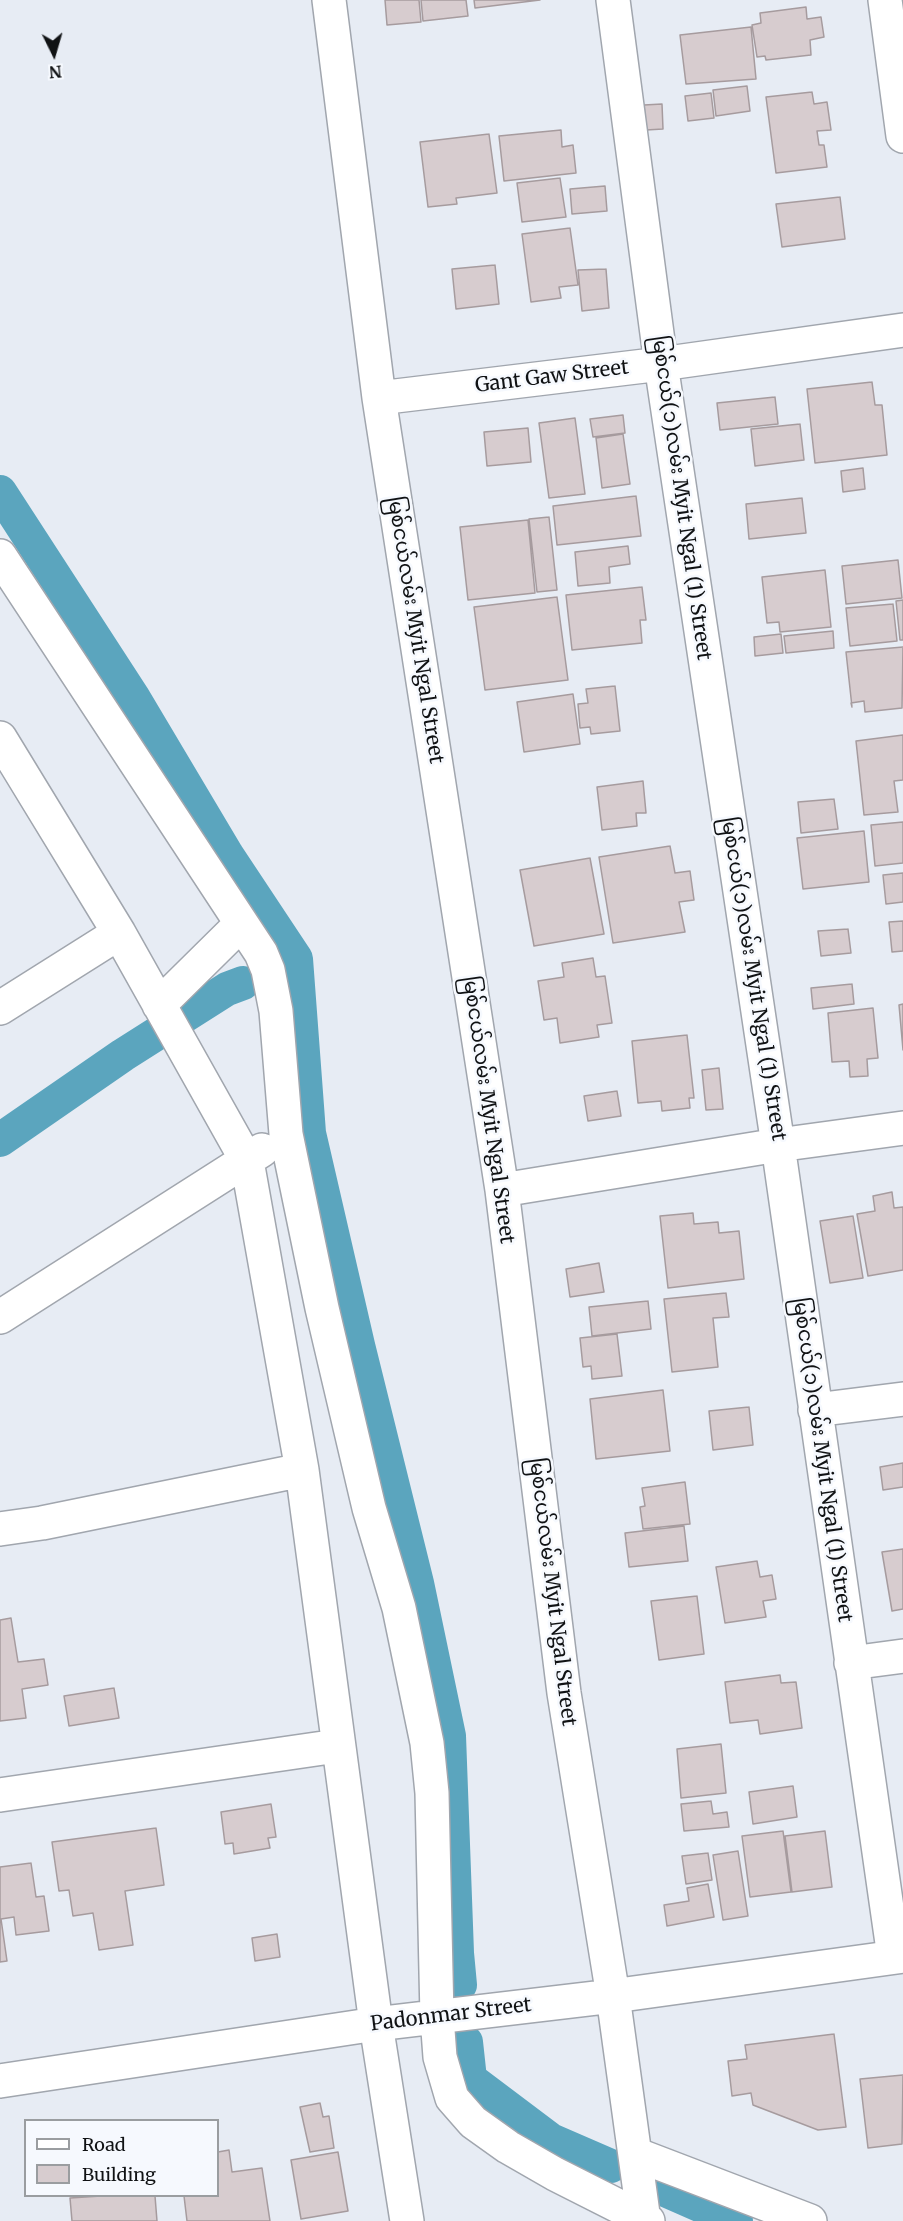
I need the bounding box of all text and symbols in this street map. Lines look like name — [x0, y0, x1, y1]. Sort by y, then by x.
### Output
north arrow — [24, 24, 84, 84]
text: N — [48, 61, 63, 82]
street label: မြစ်ငယ်(၁)လမ်း Myit Ngal (1) Street — [646, 334, 716, 662]
street label: Gant Gaw Street — [474, 356, 630, 398]
street label: မြစ်ငယ်လမ်း Myit Ngal Street — [382, 495, 448, 765]
street label: မြစ်ငယ်(၁)လမ်း Myit Ngal (1) Street — [716, 815, 790, 1143]
street label: မြစ်ငယ်လမ်း Myit Ngal Street — [457, 975, 519, 1245]
street label: မြစ်ငယ်(၁)လမ်း Myit Ngal (1) Street — [787, 1296, 857, 1624]
street label: မြစ်ငယ်လမ်း Myit Ngal Street — [524, 1456, 580, 1728]
street label: Padonmar Street — [369, 1993, 533, 2037]
legend — [24, 2119, 219, 2197]
text: Road — [82, 2133, 126, 2156]
text: Building — [82, 2163, 156, 2186]

